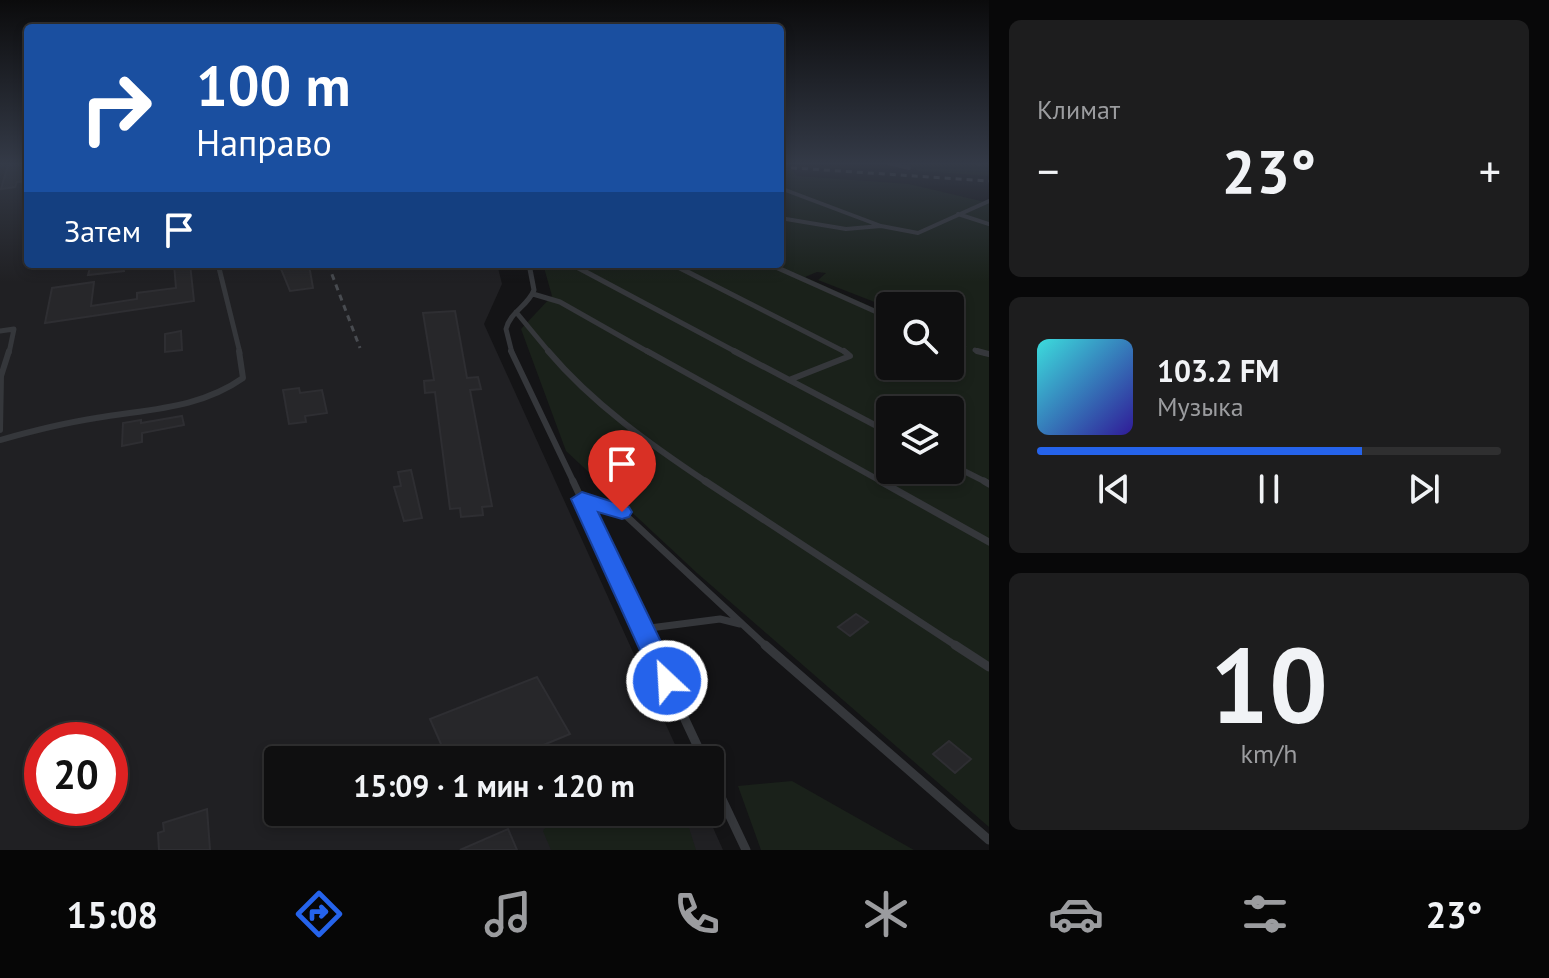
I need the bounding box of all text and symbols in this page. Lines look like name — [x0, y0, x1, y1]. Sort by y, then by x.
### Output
text: 100 m — [196, 49, 351, 121]
icon: right — [64, 56, 168, 160]
text: Климат — [1037, 93, 1120, 126]
text: Направо — [196, 119, 332, 166]
text: 23° — [1222, 132, 1316, 210]
text: − — [1037, 142, 1059, 199]
text: + — [1479, 142, 1501, 199]
icon: arrive — [157, 208, 201, 252]
text: Затем — [64, 211, 141, 250]
map controls — [876, 292, 964, 484]
button: search — [876, 292, 964, 380]
text: 103.2 FM — [1157, 351, 1279, 390]
text: Музыка — [1157, 390, 1244, 423]
button: layers — [876, 396, 964, 484]
pin — [588, 430, 656, 512]
icon: arrive — [600, 442, 644, 486]
icon: previous — [1092, 467, 1136, 511]
icon: pause — [1247, 467, 1291, 511]
icon: next — [1402, 467, 1446, 511]
text: 10 — [1210, 617, 1328, 752]
position arrow — [625, 639, 709, 723]
speed limit sign: 20 — [24, 722, 128, 826]
text: km/h — [1241, 737, 1298, 770]
text: 15:09 · 1 мин · 120 m — [353, 766, 635, 805]
icon: directions — [291, 886, 347, 942]
icon: music — [480, 886, 536, 942]
icon: phone — [669, 886, 725, 942]
icon: climate — [858, 886, 914, 942]
icon: car — [1048, 886, 1104, 942]
icon: filters — [1237, 886, 1293, 942]
text: 15:08 — [67, 891, 158, 938]
text: 23° — [1426, 891, 1482, 938]

